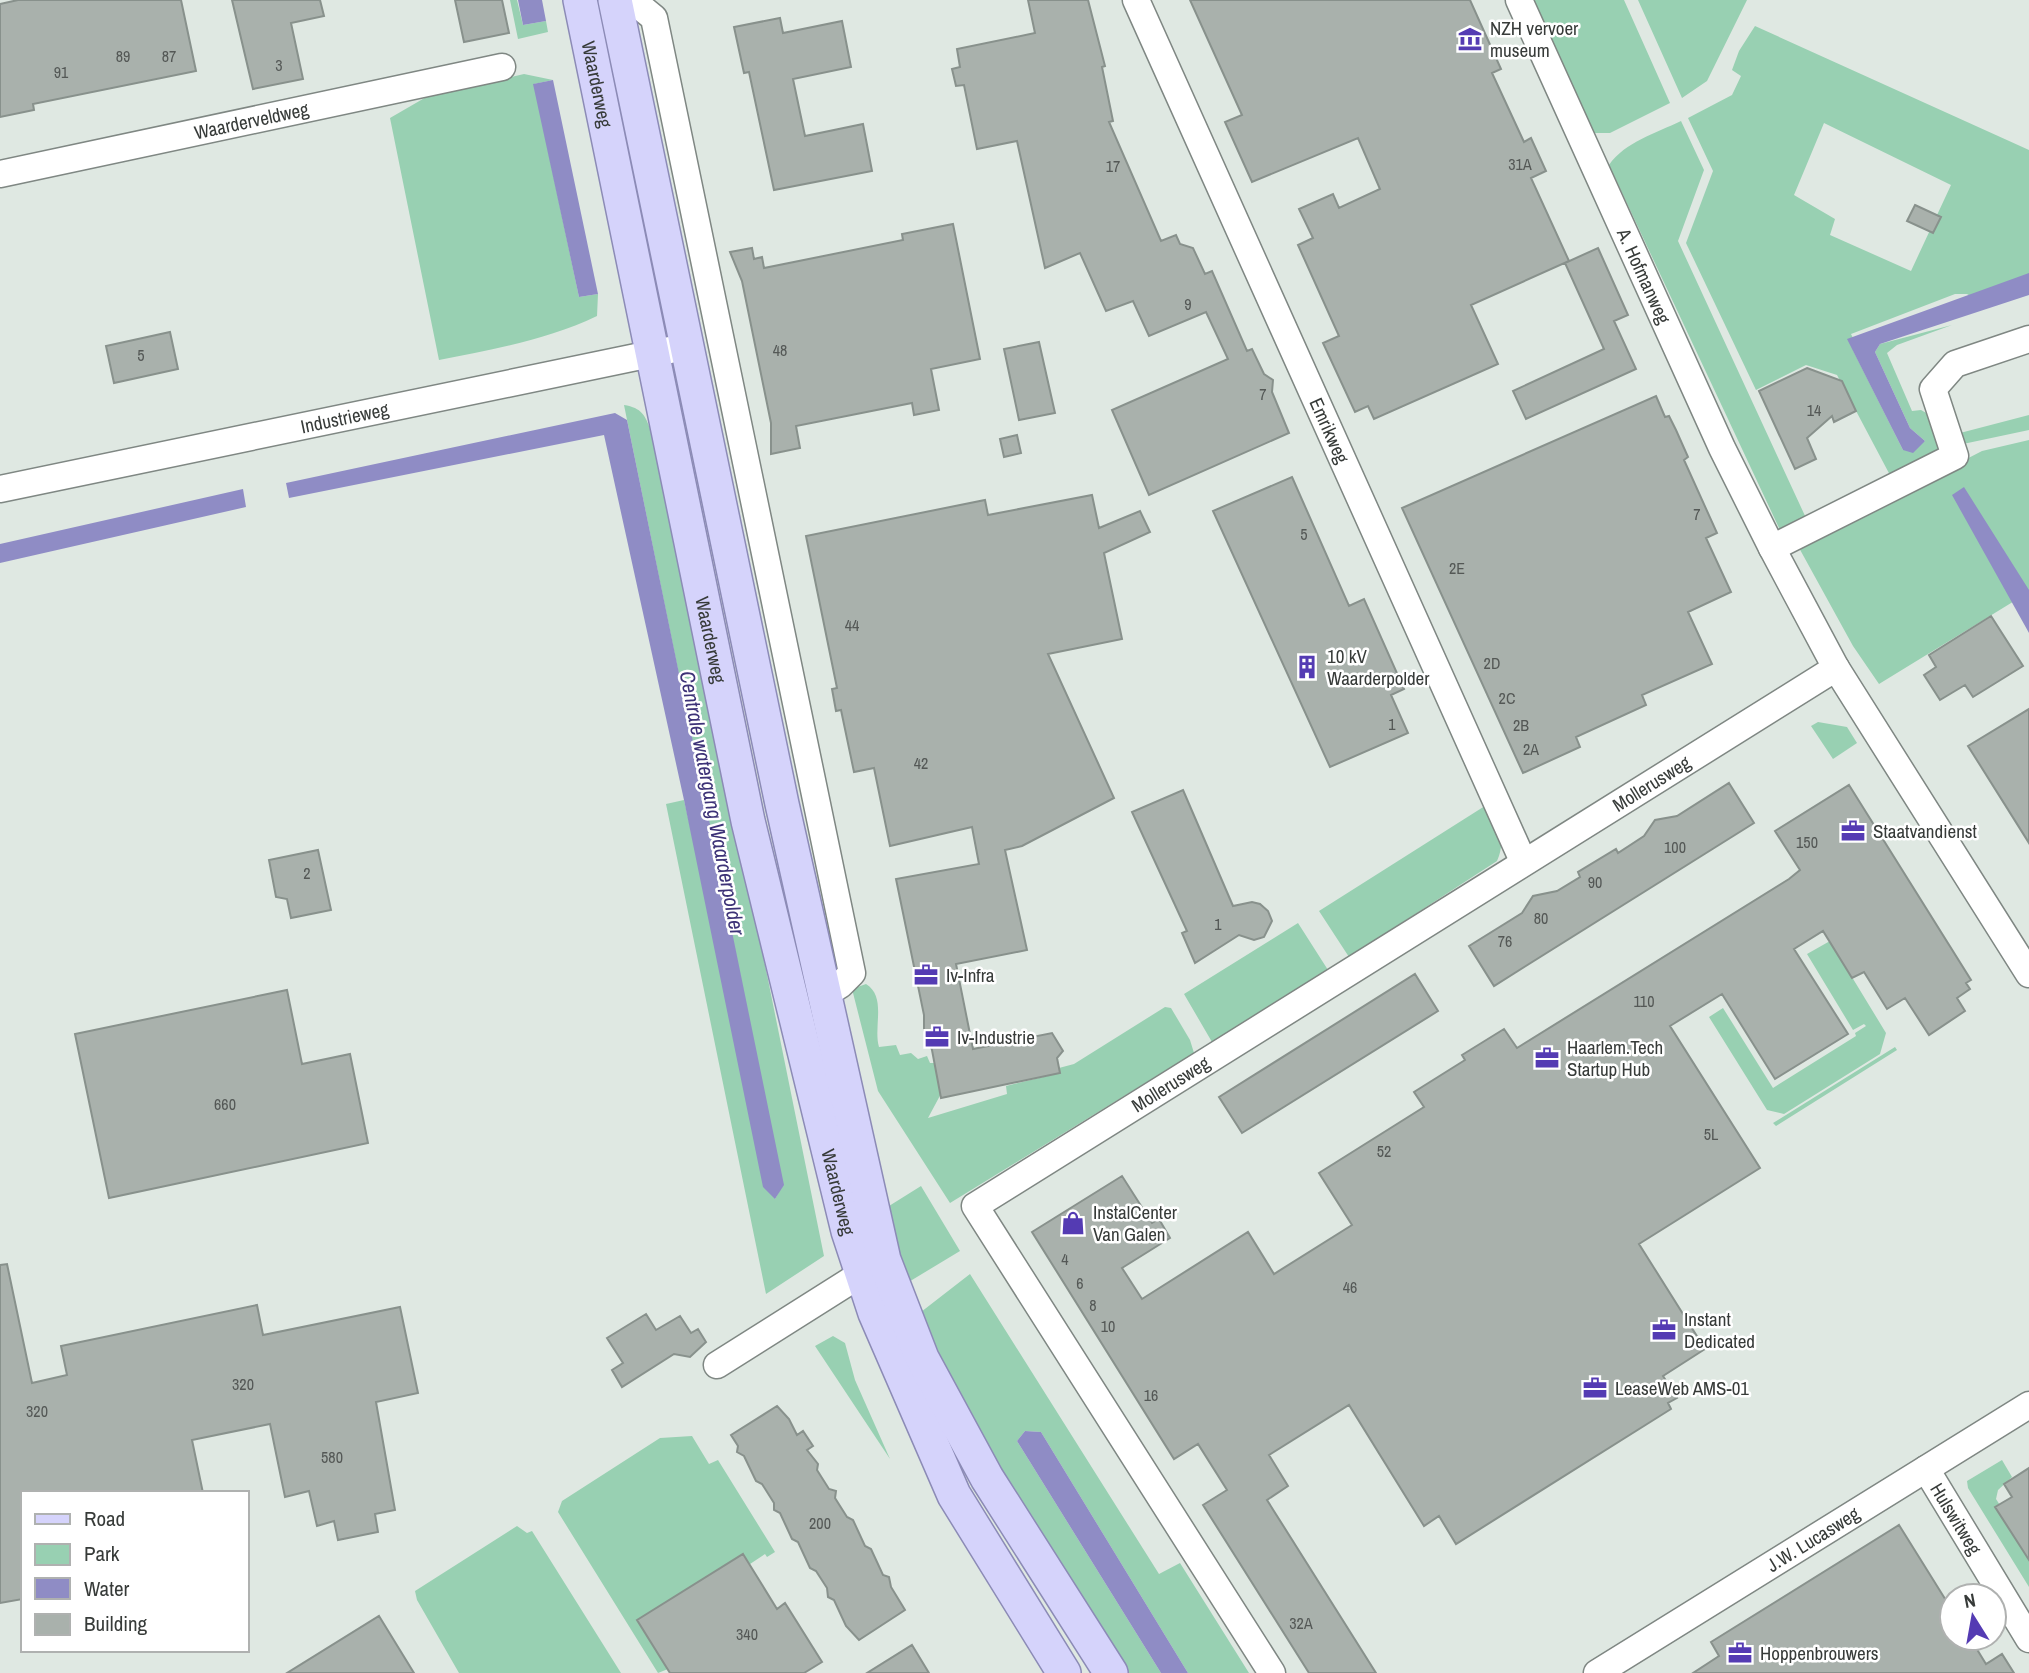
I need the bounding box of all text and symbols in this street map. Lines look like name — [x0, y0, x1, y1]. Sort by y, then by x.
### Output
place label: NZH vervoer museum — [1490, 15, 1579, 63]
museum icon: NZH vervoer museum — [1456, 25, 1484, 53]
street label: Waarderweg — [576, 39, 619, 130]
house number: 89 — [116, 45, 130, 67]
house number: 87 — [162, 45, 176, 67]
house number: 3 — [275, 54, 283, 76]
house number: 91 — [54, 61, 69, 83]
street label: Waarderveldweg — [192, 96, 311, 145]
house number: 31A — [1508, 153, 1532, 175]
house number: 17 — [1106, 155, 1120, 177]
street label: A. Hofmanweg — [1611, 223, 1677, 328]
house number: 9 — [1184, 293, 1192, 315]
house number: 48 — [773, 339, 787, 361]
house number: 5 — [137, 344, 145, 366]
house number: 7 — [1259, 383, 1267, 405]
street label: Emrikweg — [1303, 394, 1356, 468]
street label: Industrieweg — [298, 396, 391, 439]
house number: 14 — [1807, 399, 1821, 421]
house number: 7 — [1693, 503, 1701, 525]
house number: 5 — [1300, 523, 1308, 545]
house number: 2E — [1449, 557, 1465, 579]
street label: Waarderweg — [689, 594, 733, 686]
house number: 44 — [845, 614, 859, 636]
place label: 10 kV Waarderpolder — [1327, 643, 1430, 691]
house number: 2D — [1484, 652, 1500, 674]
building icon: 10 kV Waarderpolder — [1293, 653, 1321, 681]
water label: Centrale watergang Waarderpolder — [673, 668, 753, 939]
house number: 2C — [1499, 687, 1515, 709]
house number: 1 — [1388, 713, 1396, 735]
house number: 2B — [1513, 714, 1529, 736]
house number: 2A — [1523, 738, 1539, 760]
street label: Mollerusweg — [1607, 749, 1696, 818]
house number: 42 — [914, 752, 928, 774]
office icon: Staatvandienst — [1839, 817, 1867, 845]
place label: Staatvandienst — [1873, 818, 1978, 844]
house number: 150 — [1796, 831, 1818, 853]
house number: 100 — [1664, 836, 1686, 858]
house number: 2 — [303, 862, 311, 884]
house number: 90 — [1588, 871, 1602, 893]
house number: 80 — [1534, 907, 1548, 929]
house number: 1 — [1214, 913, 1222, 935]
house number: 76 — [1498, 930, 1512, 952]
office icon: Iv-Infra — [912, 961, 940, 989]
place label: Iv-Infra — [946, 962, 995, 988]
house number: 110 — [1634, 990, 1654, 1012]
office icon: Iv-Industrie — [923, 1023, 951, 1051]
place label: Iv-Industrie — [957, 1024, 1035, 1050]
place label: Haarlem.Tech Startup Hub — [1567, 1034, 1663, 1082]
office icon: Haarlem.Tech Startup Hub — [1533, 1044, 1561, 1072]
street label: Mollerusweg — [1127, 1049, 1215, 1118]
house number: 660 — [214, 1093, 236, 1115]
house number: 5L — [1704, 1123, 1719, 1145]
house number: 52 — [1377, 1140, 1391, 1162]
street label: Waarderweg — [815, 1146, 862, 1238]
place label: InstalCenter Van Galen — [1093, 1199, 1178, 1247]
shop icon: InstalCenter Van Galen — [1059, 1209, 1087, 1237]
house number: 4 — [1061, 1248, 1069, 1270]
house number: 6 — [1076, 1272, 1084, 1294]
house number: 46 — [1343, 1276, 1357, 1298]
house number: 8 — [1089, 1294, 1097, 1316]
place label: Instant Dedicated — [1684, 1306, 1755, 1354]
house number: 10 — [1101, 1315, 1115, 1337]
office icon: Instant Dedicated — [1650, 1316, 1678, 1344]
house number: 320 — [232, 1373, 254, 1395]
office icon: LeaseWeb AMS-01 — [1581, 1374, 1609, 1402]
place label: LeaseWeb AMS-01 — [1615, 1375, 1749, 1401]
house number: 16 — [1144, 1384, 1158, 1406]
house number: 320 — [26, 1400, 48, 1422]
house number: 580 — [321, 1446, 343, 1468]
street label: Hulswitweg — [1924, 1478, 1988, 1560]
legend — [21, 1491, 248, 1652]
street label: J.W. Lucasweg — [1761, 1500, 1865, 1578]
text: Road — [84, 1504, 125, 1533]
house number: 200 — [809, 1512, 831, 1534]
text: Park — [84, 1539, 120, 1568]
text: Water — [84, 1574, 130, 1603]
north arrow — [1938, 1582, 2008, 1652]
text: N — [1962, 1586, 1978, 1614]
text: Building — [84, 1609, 148, 1638]
house number: 32A — [1289, 1612, 1313, 1634]
house number: 340 — [736, 1623, 758, 1645]
office icon: Hoppenbrouwers — [1726, 1639, 1754, 1667]
place label: Hoppenbrouwers — [1760, 1640, 1879, 1666]

